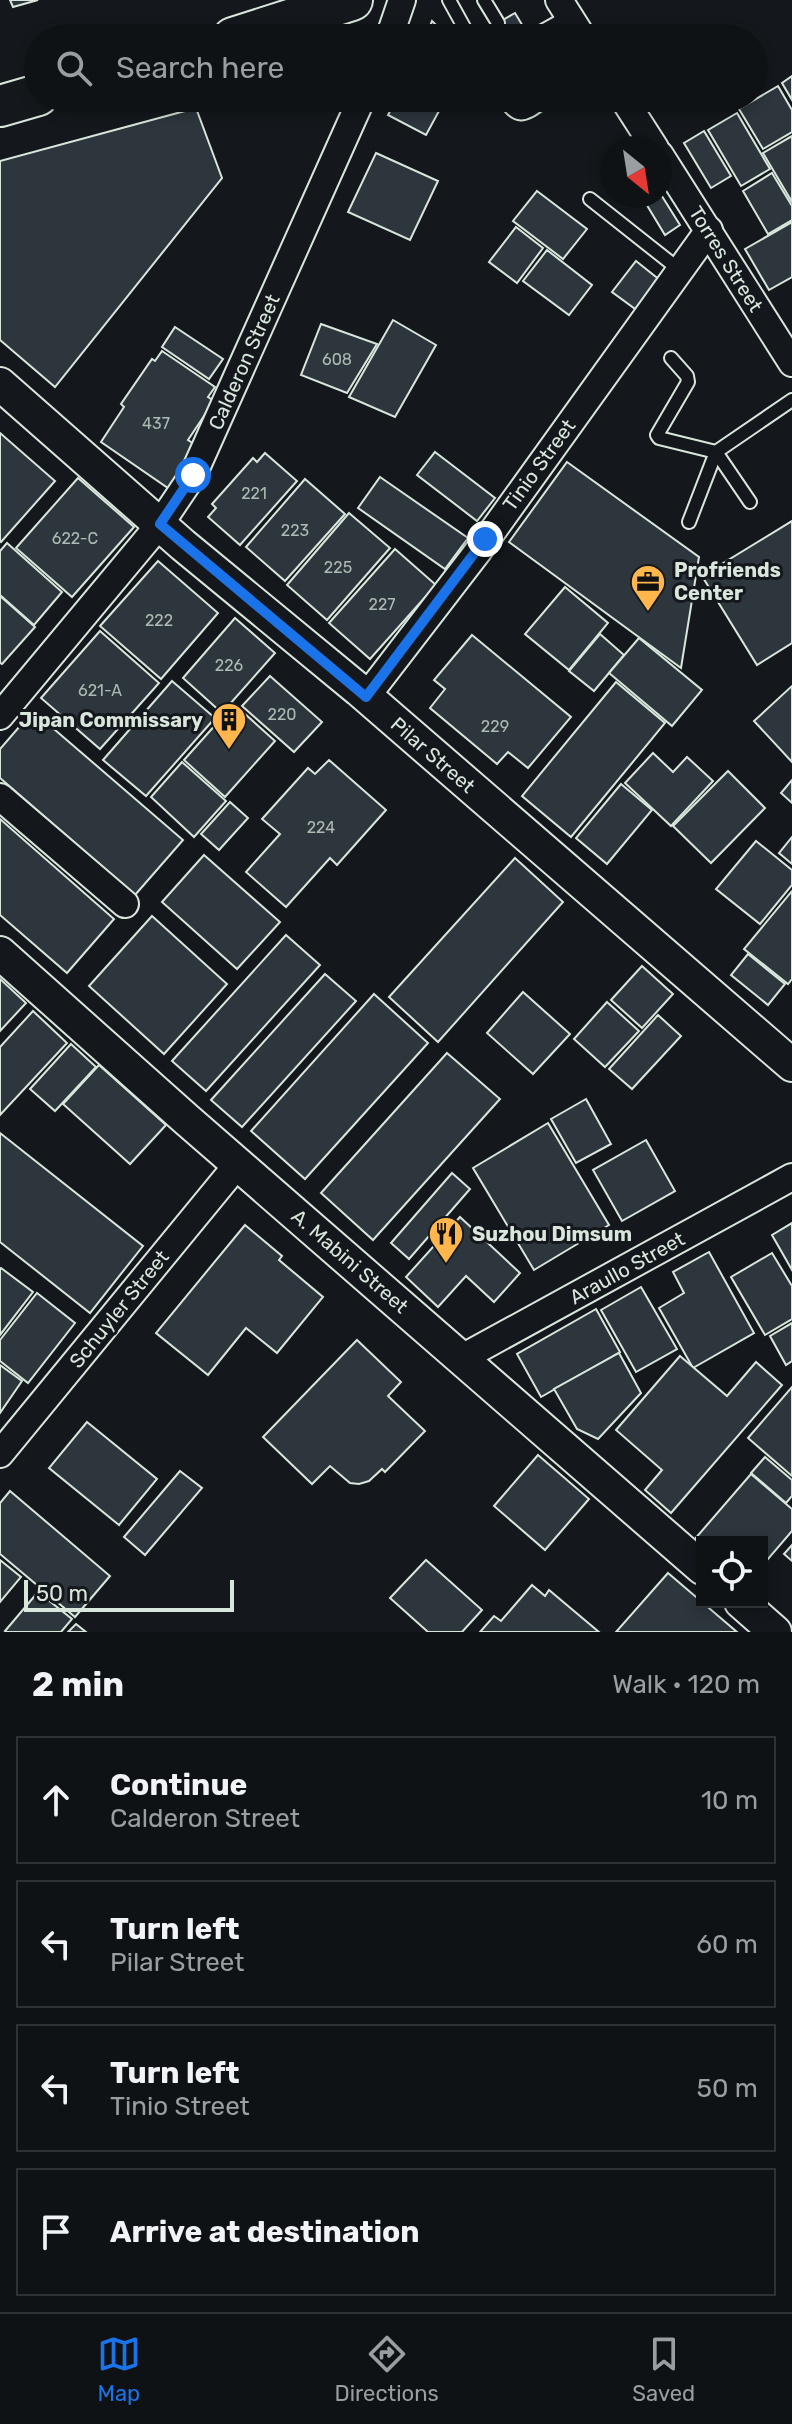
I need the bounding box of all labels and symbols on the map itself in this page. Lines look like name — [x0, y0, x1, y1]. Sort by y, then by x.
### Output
north arrow — [600, 136, 672, 208]
street label: Torres Street — [684, 202, 768, 317]
street label: Calderon Street — [203, 290, 285, 434]
house number: 608 — [322, 350, 352, 369]
house number: 437 — [142, 414, 170, 433]
street label: Tinio Street — [498, 414, 580, 516]
route start — [175, 457, 211, 493]
house number: 221 — [241, 484, 267, 503]
house number: 223 — [281, 521, 309, 540]
route end — [467, 521, 503, 557]
house number: 622-C — [52, 529, 98, 548]
house number: 225 — [324, 558, 352, 577]
place label: Profriends Center — [674, 558, 781, 605]
office icon: Profriends Center — [629, 563, 667, 613]
house number: 227 — [369, 595, 396, 614]
house number: 222 — [145, 611, 173, 630]
house number: 226 — [215, 656, 244, 675]
house number: 621-A — [78, 681, 122, 700]
building icon: Jipan Commissary — [210, 701, 248, 751]
house number: 220 — [268, 705, 296, 724]
place label: Jipan Commissary — [19, 708, 203, 732]
street label: Pilar Street — [386, 712, 480, 798]
house number: 229 — [481, 717, 509, 736]
house number: 224 — [307, 818, 335, 837]
street label: A. Mabini Street — [287, 1204, 413, 1318]
restaurant icon: Suzhou Dimsum — [427, 1215, 465, 1265]
place label: Suzhou Dimsum — [472, 1222, 632, 1246]
street label: Araullo Street — [565, 1226, 689, 1309]
street label: Schuyler Street — [64, 1245, 174, 1373]
scale bar — [24, 1576, 234, 1612]

